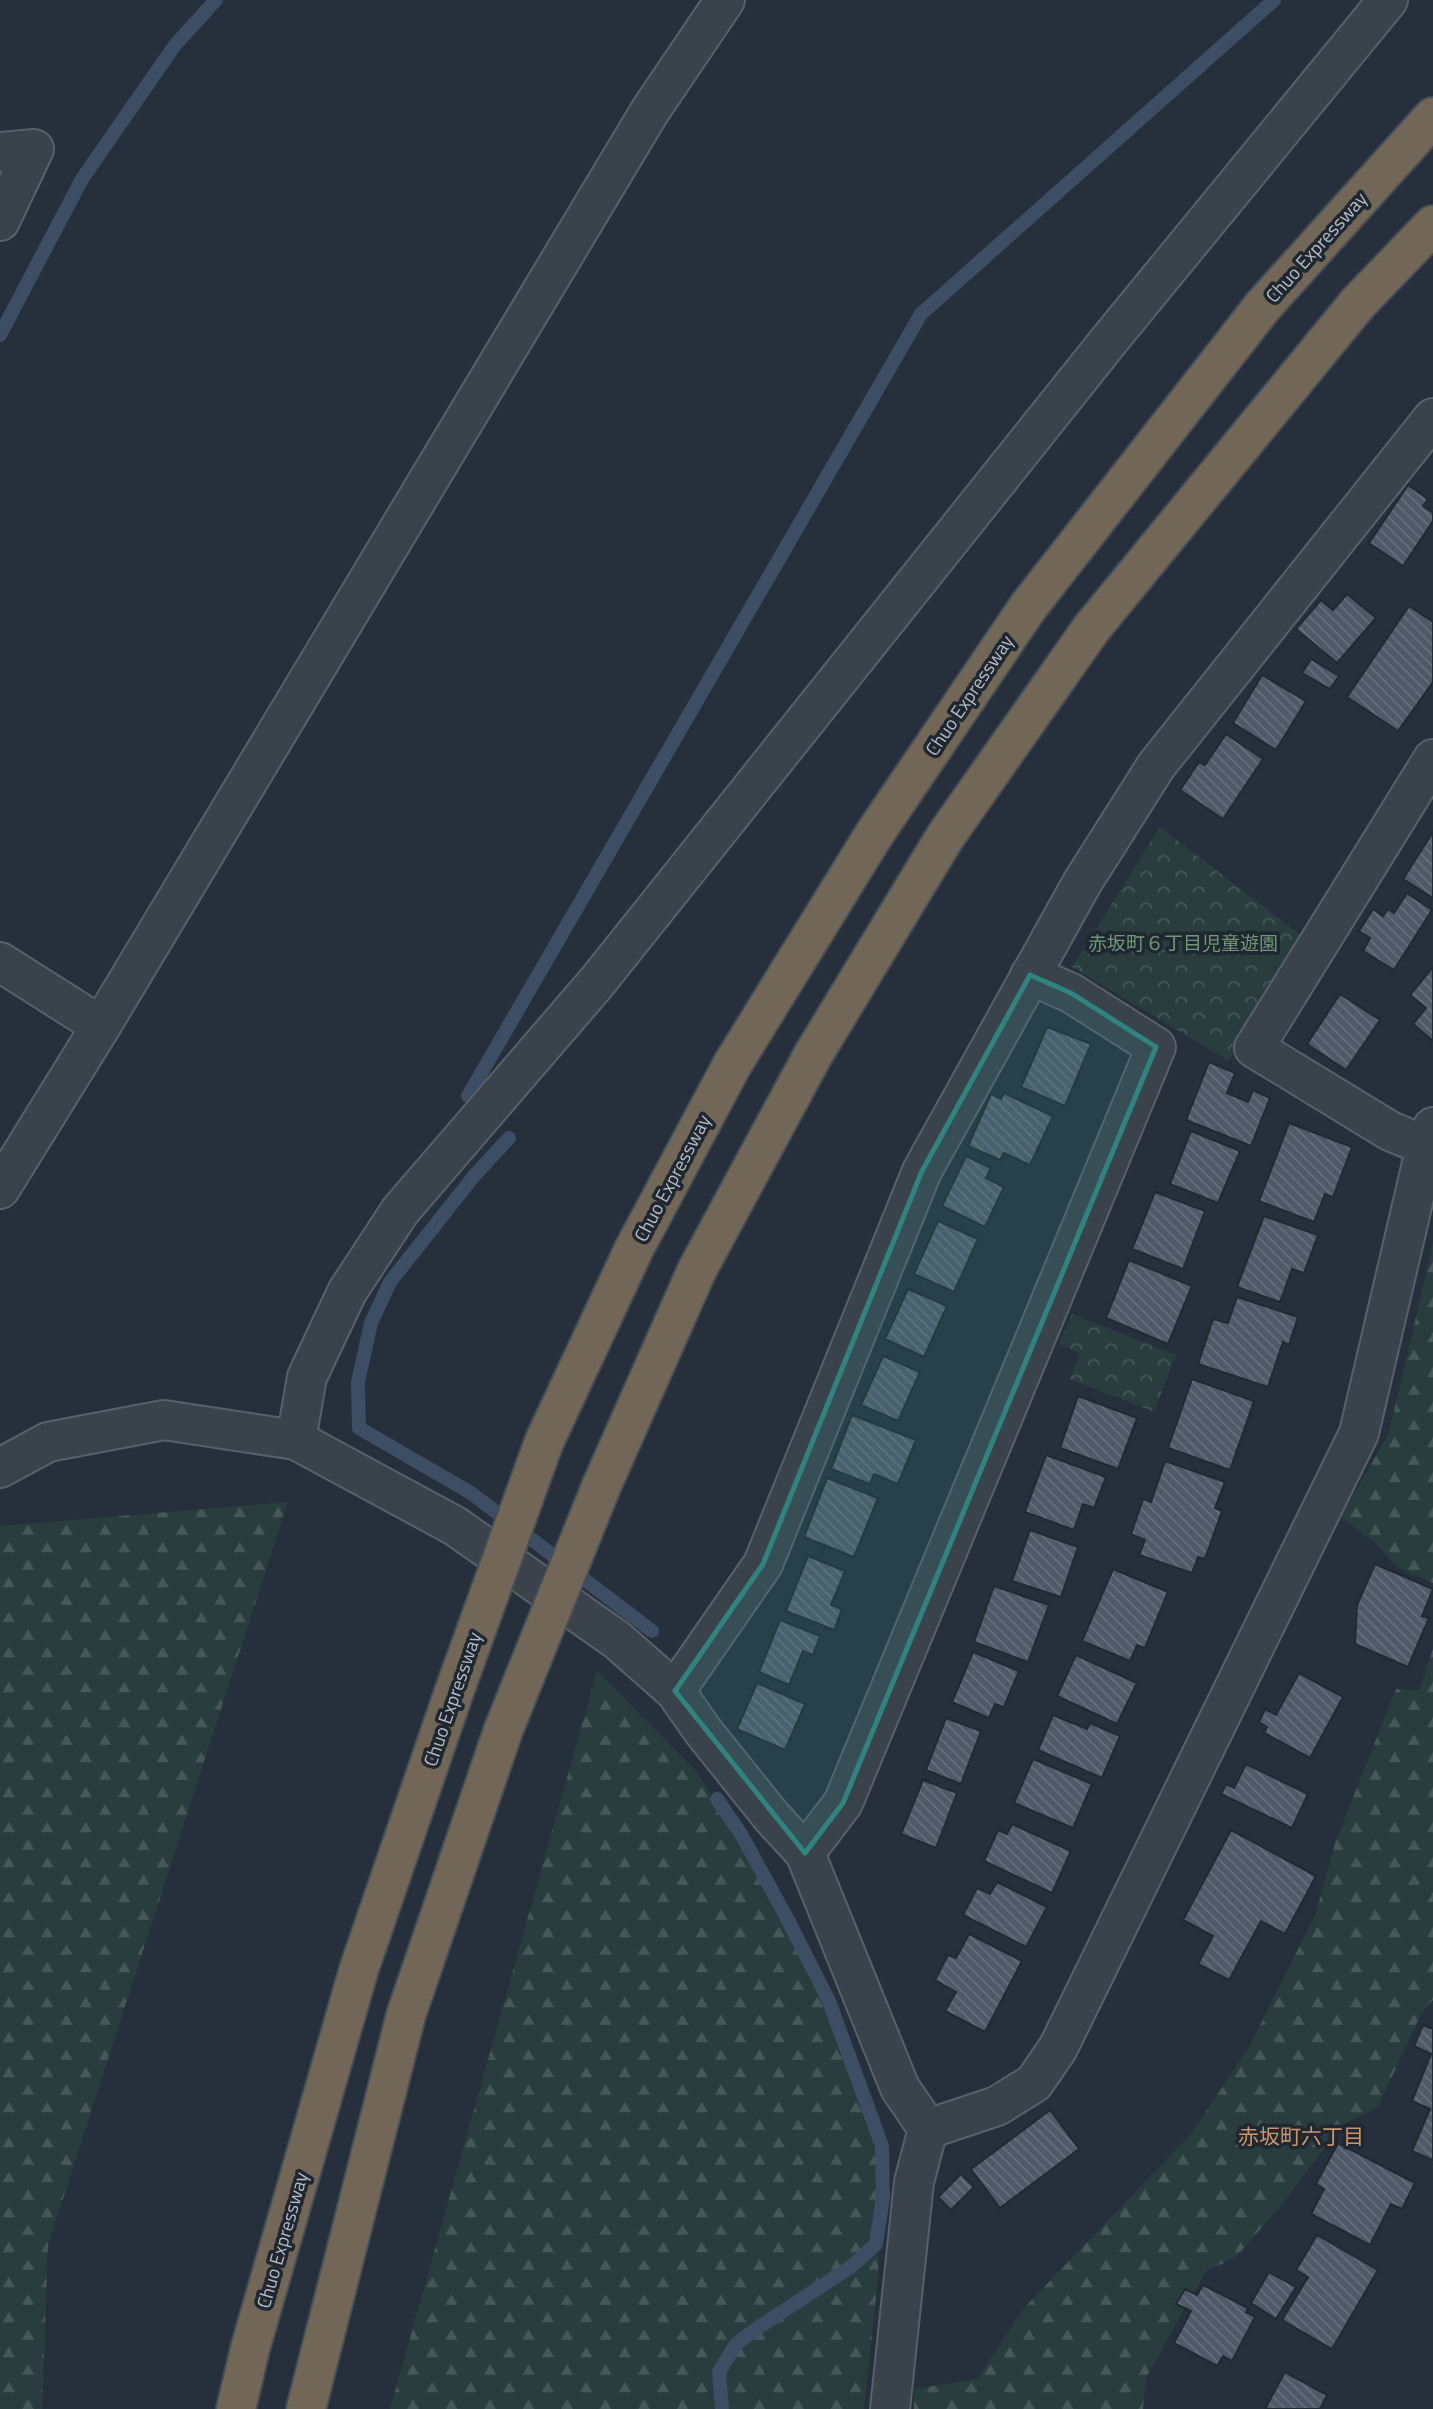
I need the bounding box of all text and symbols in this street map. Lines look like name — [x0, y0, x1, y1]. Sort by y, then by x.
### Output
street label: Chuo Expressway — [1258, 185, 1373, 309]
street label: Chuo Expressway — [917, 628, 1020, 761]
park label: 赤坂町６丁目児童遊園 — [1088, 928, 1278, 957]
street label: Chuo Expressway — [626, 1109, 717, 1247]
street label: Chuo Expressway — [415, 1628, 488, 1770]
district label: 赤坂町六丁目 — [1238, 2120, 1364, 2152]
street label: Chuo Expressway — [248, 2168, 315, 2311]

